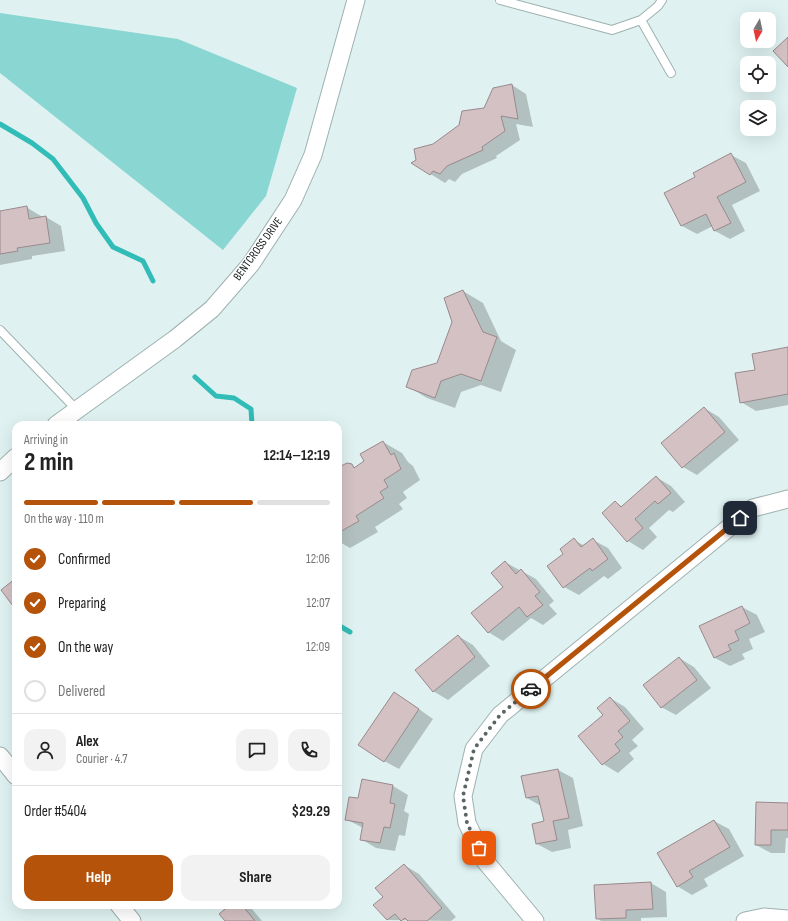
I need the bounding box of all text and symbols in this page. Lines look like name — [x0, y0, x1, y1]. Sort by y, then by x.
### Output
north arrow — [740, 12, 776, 48]
map controls — [740, 12, 776, 136]
button: locate — [740, 56, 776, 92]
button: layers — [740, 100, 776, 136]
street label: BENTCROSS DRIVE — [230, 214, 286, 284]
text: Arriving in — [24, 432, 68, 448]
text: 12:14–12:19 — [263, 446, 330, 465]
text: 2 min — [24, 447, 74, 478]
pin — [723, 501, 757, 535]
icon: home — [729, 507, 751, 529]
text: On the way · 110 m — [24, 511, 104, 527]
icon: check — [24, 548, 46, 570]
text: Confirmed — [58, 550, 111, 569]
text: 12:06 — [306, 551, 330, 567]
icon: check — [24, 592, 46, 614]
text: Preparing — [58, 594, 106, 613]
text: 12:07 — [307, 595, 330, 611]
icon: check — [24, 636, 46, 658]
text: On the way — [58, 638, 113, 657]
text: 12:09 — [306, 639, 330, 655]
courier — [511, 669, 551, 709]
icon: car — [520, 678, 542, 700]
text: Delivered — [58, 682, 105, 701]
button: person — [24, 729, 66, 771]
button: chat — [236, 729, 278, 771]
button: phone — [288, 729, 330, 771]
text: Alex — [76, 732, 99, 751]
text: Courier · 4.7 — [76, 751, 128, 767]
text: Order #5404 — [24, 802, 87, 821]
text: $29.29 — [291, 802, 330, 821]
pin — [462, 831, 496, 865]
icon: bag — [468, 837, 490, 859]
button: Help — [24, 855, 173, 901]
button: Share — [181, 855, 330, 901]

